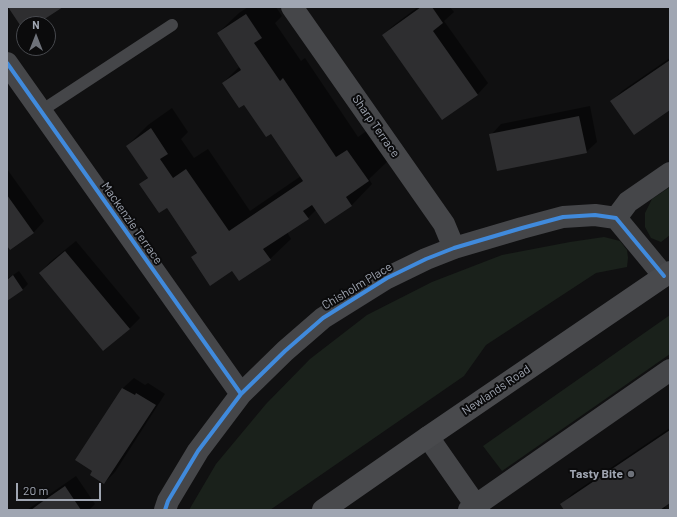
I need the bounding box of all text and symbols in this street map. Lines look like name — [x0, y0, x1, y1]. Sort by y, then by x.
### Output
north arrow — [16, 16, 56, 56]
text: N — [32, 18, 40, 31]
street label: Sharp Terrace — [349, 92, 403, 160]
street label: Mackenzie Terrace — [98, 179, 166, 267]
street label: Chisholm Place — [319, 259, 395, 313]
street label: Newlands Road — [459, 362, 533, 418]
place label: Tasty Bite — [570, 467, 623, 481]
marker: Tasty Bite — [626, 469, 636, 479]
scale bar — [18, 475, 103, 501]
text: 20 m — [23, 483, 49, 497]

